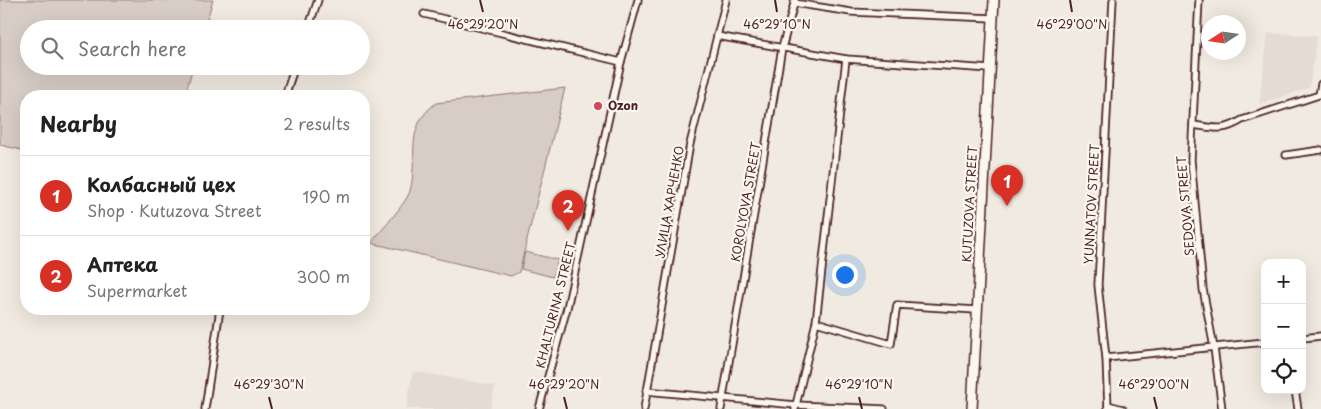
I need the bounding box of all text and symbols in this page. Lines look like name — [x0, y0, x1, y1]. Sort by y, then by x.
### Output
text: 46°29'20"N — [448, 15, 518, 33]
text: 46°29'10"N — [743, 15, 811, 33]
text: 46°29'00"N — [1037, 15, 1107, 33]
north arrow — [1201, 15, 1246, 60]
search box — [20, 20, 370, 75]
icon: search — [38, 34, 66, 62]
text: Search here — [78, 34, 187, 62]
place label: Ozon — [608, 96, 638, 114]
marker: Ozon — [592, 100, 604, 112]
text: Nearby — [40, 107, 117, 139]
text: 2 results — [283, 111, 350, 135]
street label: KOROLYOVA STREET — [726, 140, 765, 263]
street label: YUNNATOV STREET — [1079, 142, 1103, 265]
street label: УЛИЦА ХАРЧЕНКО — [650, 144, 688, 259]
street label: KUTUZOVA STREET — [957, 144, 981, 263]
street label: SEDOVA STREET — [1172, 155, 1198, 257]
pin: 1 — [991, 165, 1023, 206]
text: Колбасный цех — [87, 170, 235, 198]
text: 1 — [52, 184, 60, 208]
text: 190 m — [302, 184, 350, 208]
pin: 2 — [552, 190, 584, 231]
text: Shop · Kutuzova Street — [87, 198, 262, 222]
street label: KHALTURINA STREET — [531, 239, 580, 370]
text: Аптека — [87, 250, 158, 278]
map controls — [1261, 259, 1306, 394]
button: + — [1261, 259, 1306, 304]
your location — [832, 262, 858, 288]
text: 2 — [50, 264, 62, 288]
text: 300 m — [296, 264, 350, 288]
text: Supermarket — [87, 278, 187, 302]
button: − — [1261, 304, 1306, 349]
button: locate — [1261, 349, 1306, 394]
text: 46°29'30"N — [234, 375, 304, 393]
text: 46°29'20"N — [529, 375, 599, 393]
text: 46°29'10"N — [825, 375, 893, 393]
text: 46°29'00"N — [1119, 375, 1189, 393]

